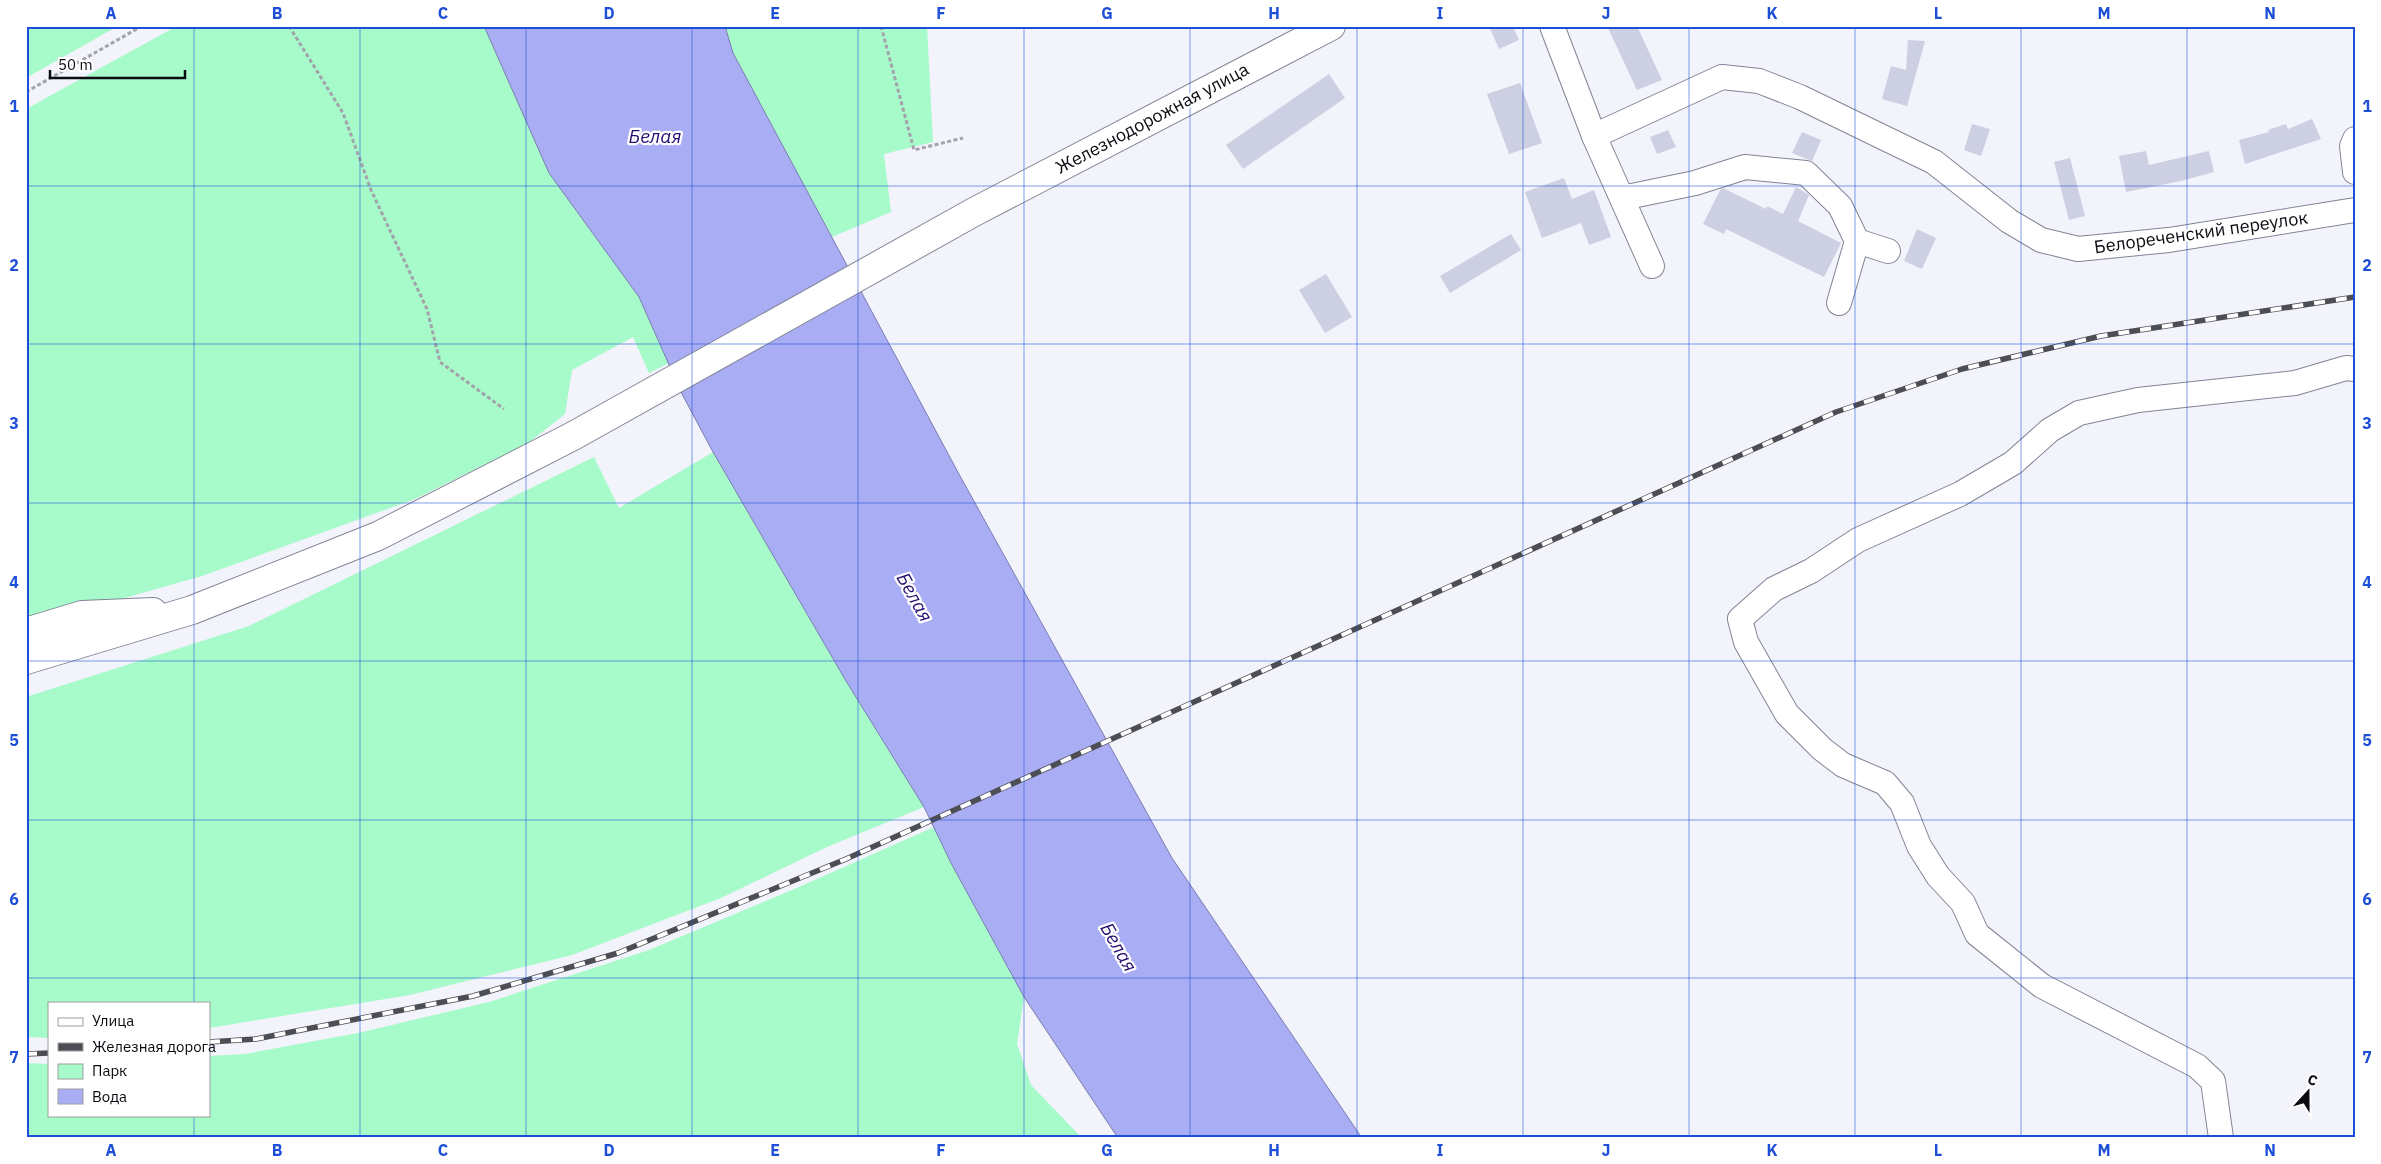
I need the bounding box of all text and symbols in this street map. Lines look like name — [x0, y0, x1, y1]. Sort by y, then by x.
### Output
text: A — [106, 3, 117, 23]
text: B — [272, 3, 283, 23]
text: C — [438, 3, 448, 23]
text: D — [603, 3, 615, 23]
text: E — [770, 3, 780, 23]
text: F — [936, 3, 946, 23]
text: G — [1101, 3, 1113, 23]
text: H — [1268, 3, 1280, 23]
text: I — [1437, 3, 1444, 23]
text: J — [1602, 3, 1610, 23]
text: K — [1766, 3, 1778, 23]
text: L — [1934, 3, 1942, 23]
text: M — [2097, 3, 2111, 23]
text: N — [2264, 3, 2276, 23]
scale bar — [50, 48, 185, 80]
text: 50 m — [58, 55, 93, 74]
street label: Железнодорожная улица — [1051, 57, 1253, 179]
text: 1 — [9, 96, 19, 116]
text: 1 — [2362, 96, 2372, 116]
water label: Белая — [629, 124, 682, 148]
street label: Белореченский переулок — [2093, 206, 2309, 258]
text: 2 — [9, 255, 19, 275]
text: 2 — [2362, 255, 2372, 275]
text: 3 — [9, 413, 19, 433]
text: 3 — [2362, 413, 2372, 433]
water label: Белая — [892, 568, 938, 626]
text: 4 — [9, 572, 19, 592]
text: 4 — [2362, 572, 2372, 592]
text: 5 — [9, 730, 19, 750]
text: 5 — [2362, 730, 2372, 750]
text: 6 — [9, 889, 19, 909]
text: 6 — [2362, 889, 2372, 909]
water label: Белая — [1095, 918, 1143, 976]
legend — [48, 1002, 210, 1116]
text: Улица — [92, 1011, 134, 1030]
text: Железная дорога — [92, 1037, 216, 1056]
text: 7 — [9, 1047, 19, 1067]
text: 7 — [2362, 1047, 2372, 1067]
text: Парк — [92, 1061, 127, 1080]
north arrow — [2284, 1066, 2334, 1116]
text: С — [2305, 1070, 2320, 1090]
text: Вода — [92, 1087, 127, 1106]
text: A — [106, 1140, 117, 1160]
text: B — [272, 1140, 283, 1160]
text: C — [438, 1140, 448, 1160]
text: D — [603, 1140, 615, 1160]
text: E — [770, 1140, 780, 1160]
text: F — [936, 1140, 946, 1160]
text: G — [1101, 1140, 1113, 1160]
text: H — [1268, 1140, 1280, 1160]
text: I — [1437, 1140, 1444, 1160]
text: J — [1602, 1140, 1610, 1160]
text: K — [1766, 1140, 1778, 1160]
text: L — [1934, 1140, 1942, 1160]
text: M — [2097, 1140, 2111, 1160]
text: N — [2264, 1140, 2276, 1160]

